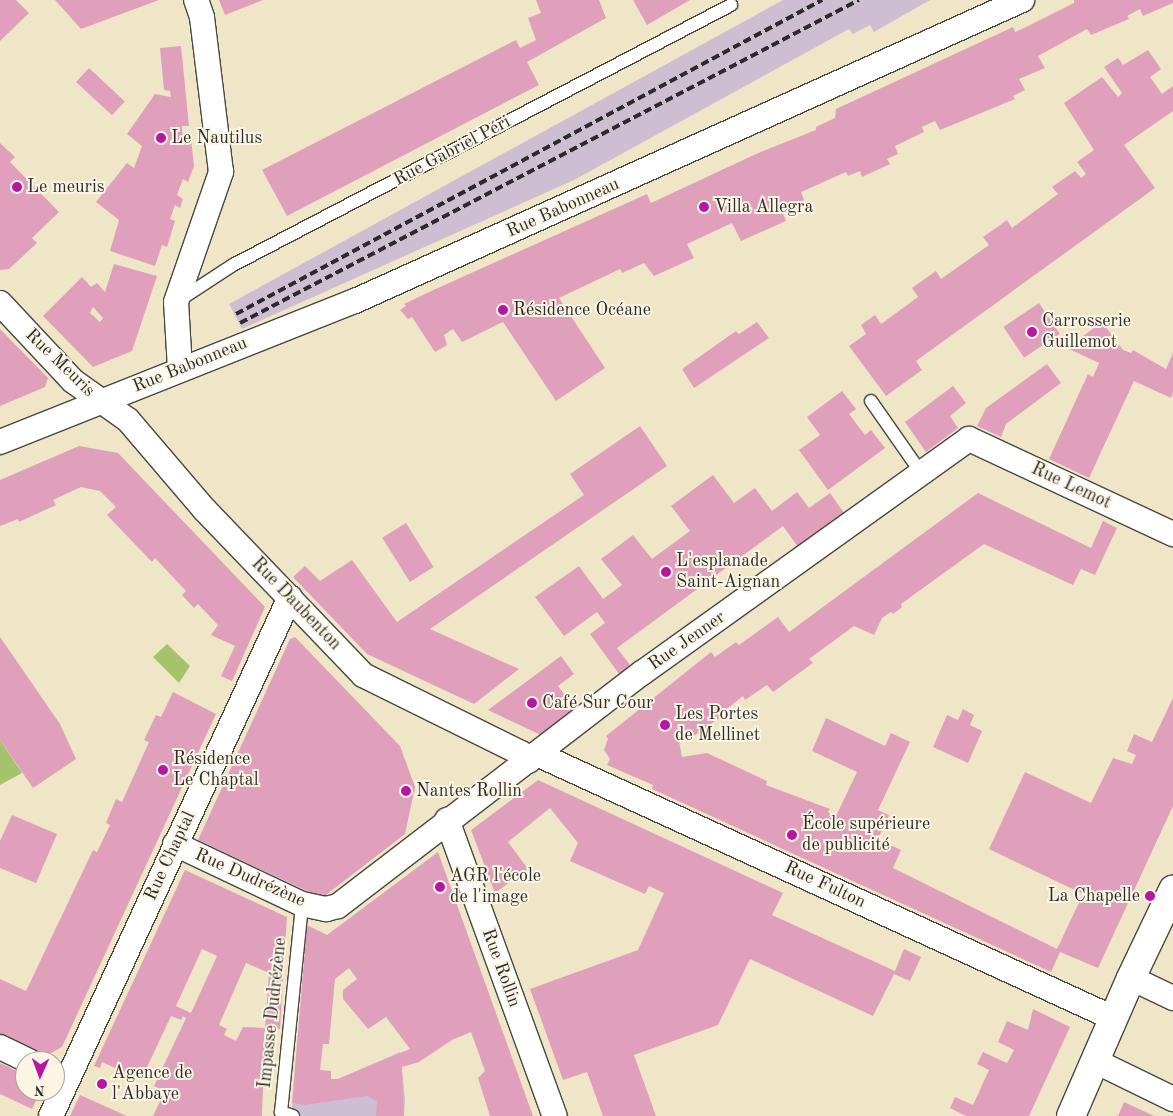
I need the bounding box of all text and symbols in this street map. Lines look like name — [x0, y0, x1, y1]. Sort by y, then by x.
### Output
street label: Rue Gabriel Péri — [390, 111, 514, 191]
place label: Le Nautilus — [171, 127, 262, 149]
marker: Le Nautilus — [155, 132, 167, 144]
street label: Rue Babonneau — [503, 173, 623, 243]
place label: Le meuris — [27, 176, 105, 198]
marker: Le meuris — [11, 181, 23, 193]
place label: Villa Allegra — [714, 196, 813, 218]
marker: Villa Allegra — [698, 201, 710, 213]
place label: Résidence Océane — [513, 299, 651, 321]
marker: Résidence Océane — [497, 304, 509, 316]
place label: Carrosserie Guillemot — [1042, 311, 1131, 354]
street label: Rue Meuris — [21, 324, 99, 402]
marker: Carrosserie Guillemot — [1026, 326, 1038, 338]
street label: Rue Babonneau — [130, 332, 250, 398]
street label: Rue Lemot — [1028, 458, 1114, 514]
place label: L'esplanade Saint-Aignan — [676, 551, 780, 594]
street label: Rue Daubenton — [246, 553, 346, 655]
marker: L'esplanade Saint-Aignan — [660, 566, 672, 578]
street label: Rue Jenner — [644, 607, 730, 675]
place label: Café Sur Cour — [542, 692, 653, 714]
marker: Café Sur Cour — [526, 697, 538, 709]
place label: Les Portes de Mellinet — [675, 704, 760, 746]
marker: Les Portes de Mellinet — [659, 719, 671, 731]
place label: Résidence Le Chaptal — [173, 749, 258, 792]
marker: Résidence Le Chaptal — [157, 764, 169, 776]
place label: Nantes Rollin — [416, 780, 522, 802]
marker: Nantes Rollin — [400, 785, 412, 797]
street label: Rue Chaptal — [140, 808, 200, 904]
place label: École supérieure de publicité — [802, 814, 930, 856]
marker: École supérieure de publicité — [786, 829, 798, 841]
street label: Rue Dudrézène — [191, 844, 309, 912]
street label: Rue Fulton — [781, 857, 869, 913]
place label: AGR l'école de l'image — [450, 866, 541, 909]
marker: AGR l'école de l'image — [434, 881, 446, 893]
place label: La Chapelle — [1048, 885, 1140, 907]
marker: La Chapelle — [1144, 890, 1156, 902]
street label: Rue Rollin — [477, 926, 525, 1010]
street label: Impasse Dudrézène — [254, 937, 292, 1089]
north arrow — [15, 1051, 65, 1101]
place label: Agence de l'Abbaye — [112, 1063, 192, 1106]
marker: Agence de l'Abbaye — [96, 1078, 108, 1090]
text: N — [34, 1083, 45, 1097]

